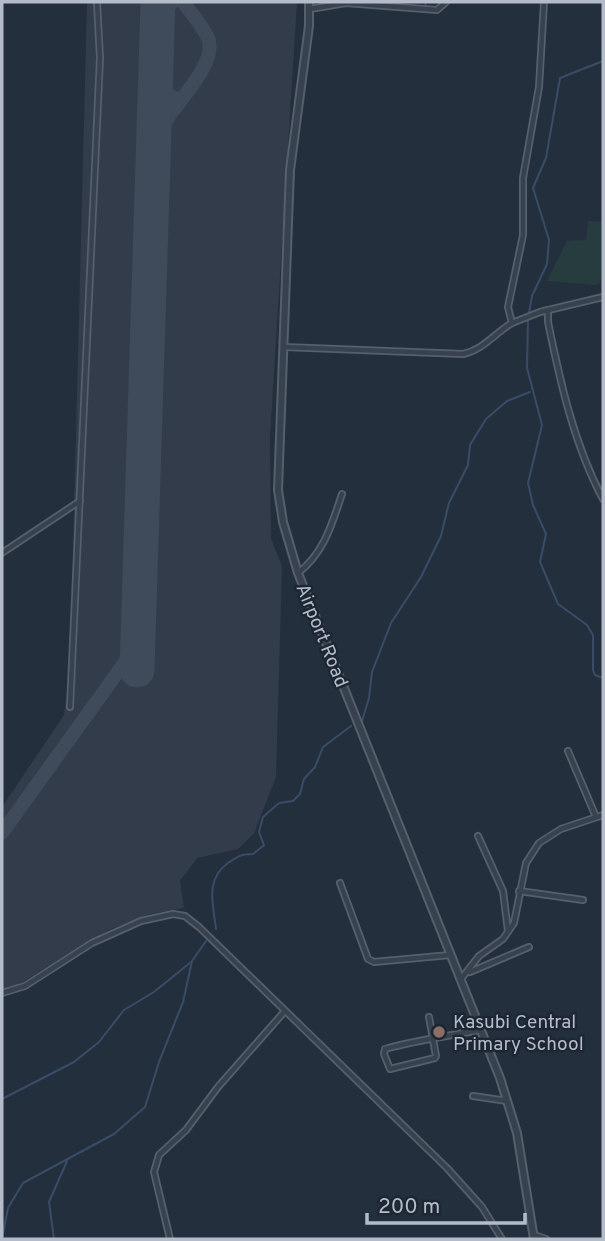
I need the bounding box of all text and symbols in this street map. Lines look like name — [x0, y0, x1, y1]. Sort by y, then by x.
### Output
street label: Airport Road — [289, 580, 353, 691]
place label: Kasubi Central Primary School — [453, 1011, 584, 1057]
marker: Kasubi Central Primary School — [431, 1024, 447, 1040]
scale bar — [367, 1182, 524, 1226]
text: 200 m — [378, 1194, 440, 1221]

